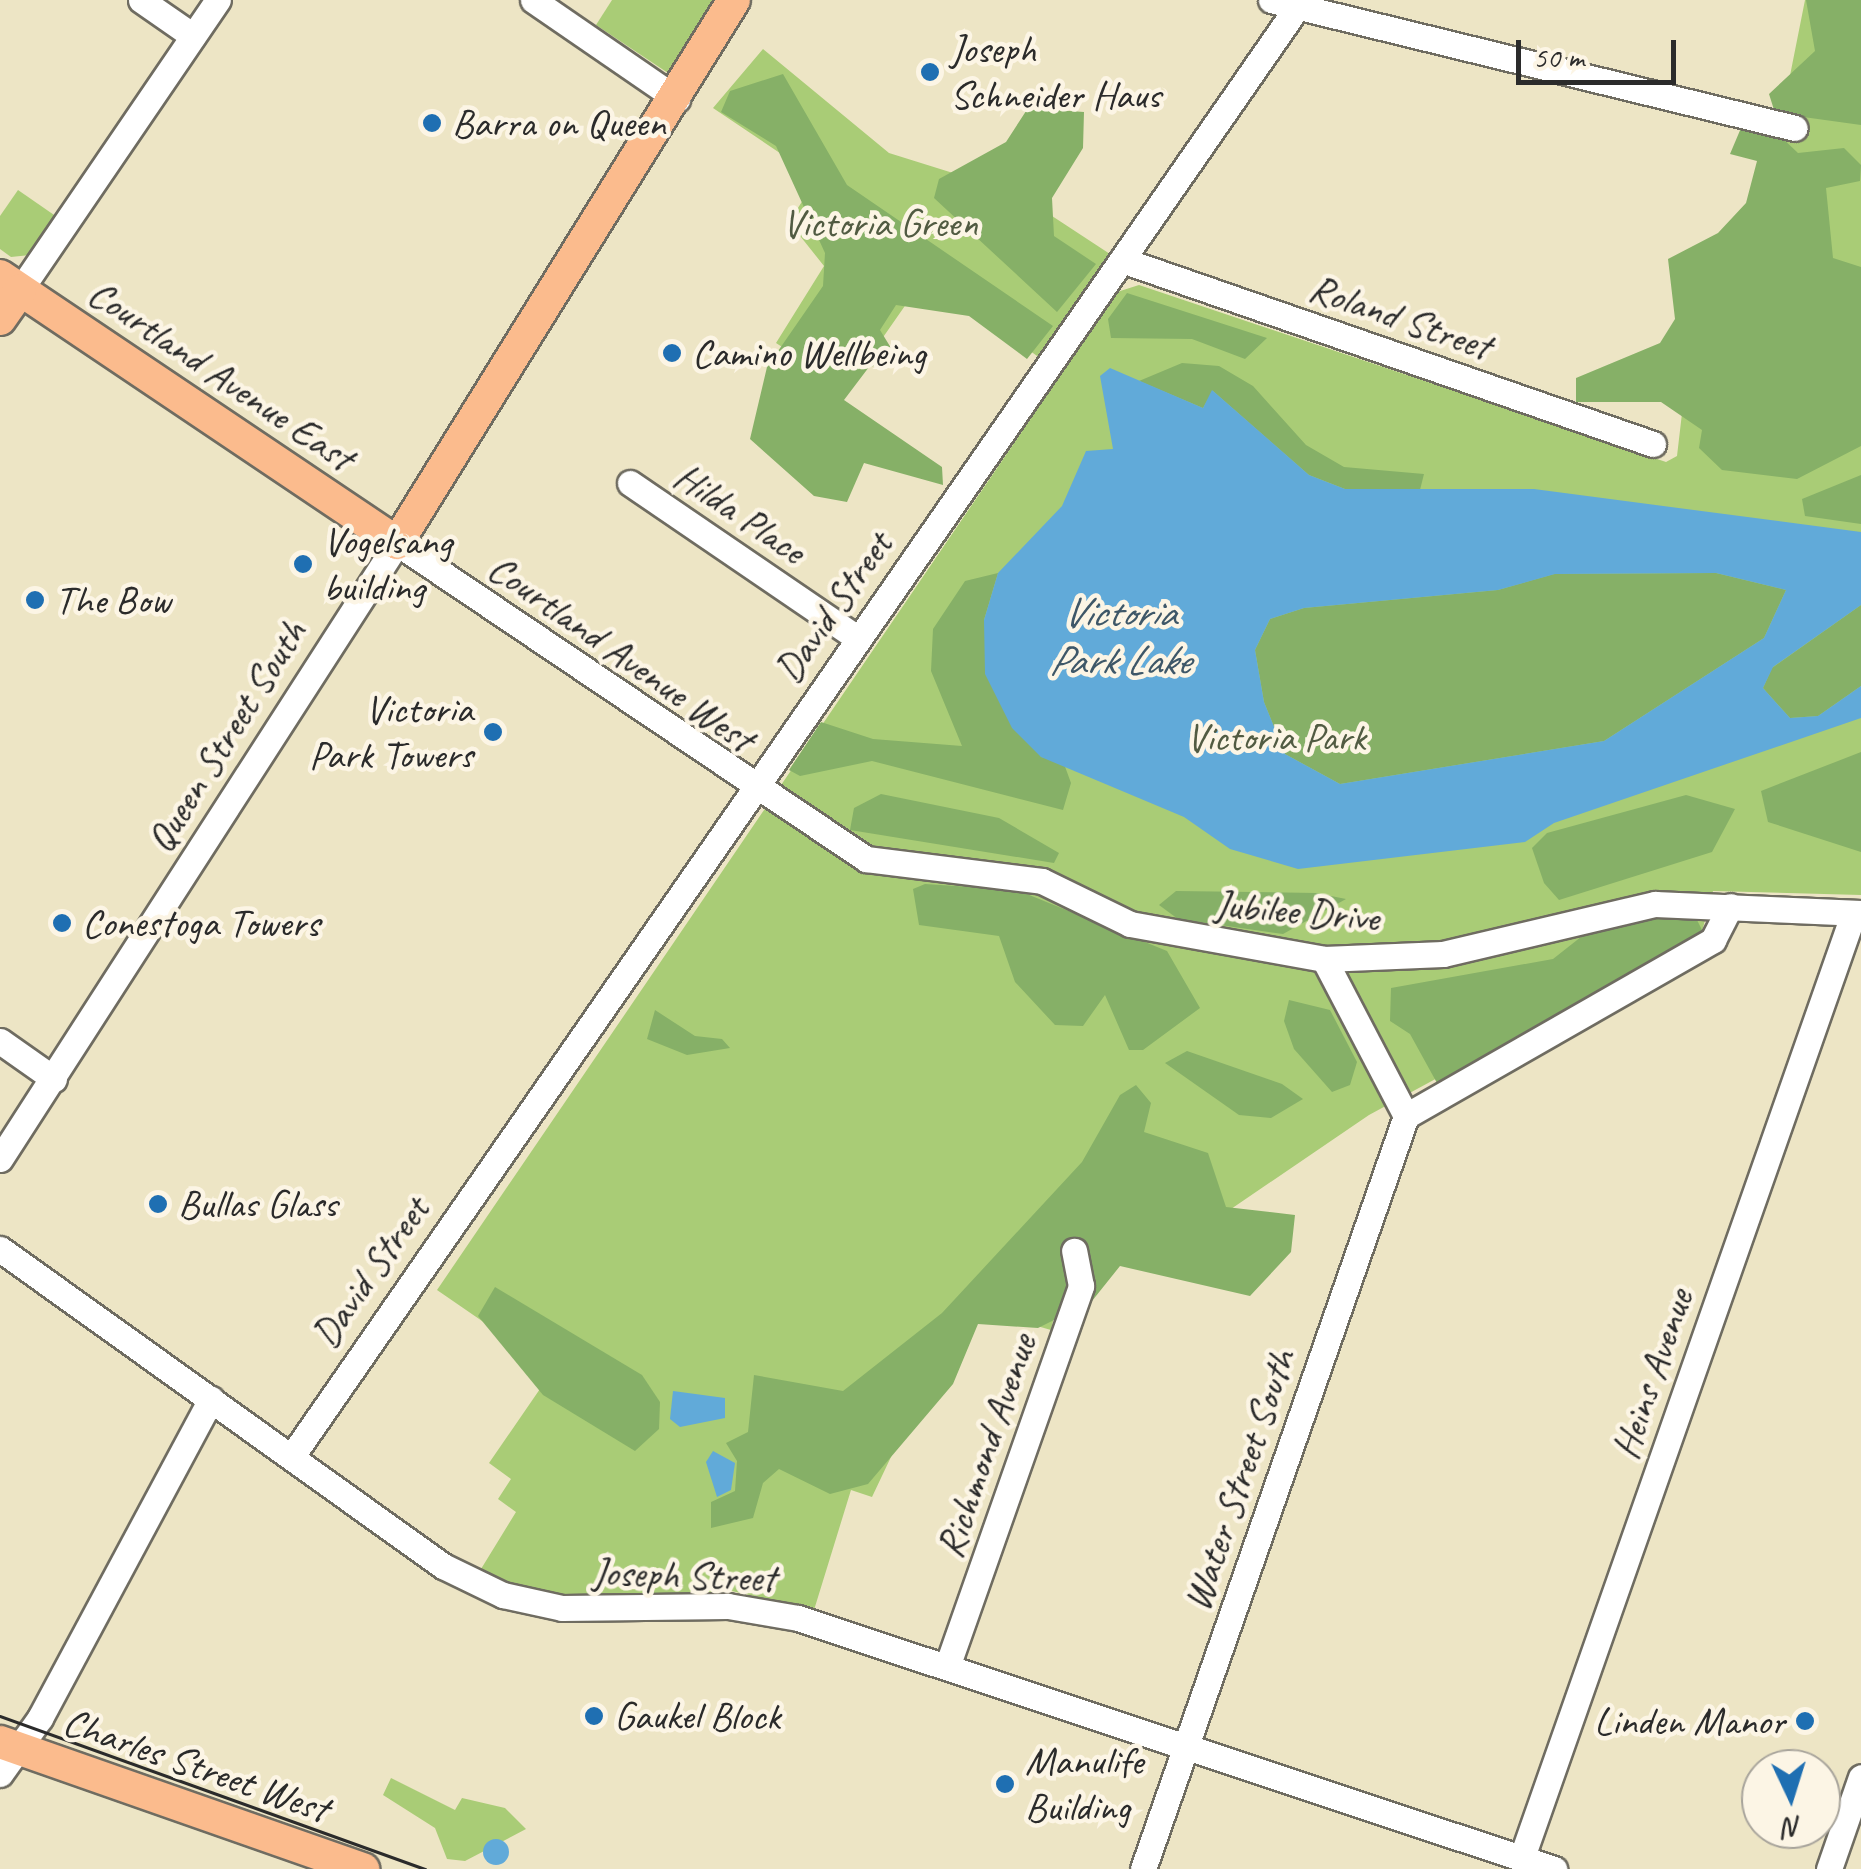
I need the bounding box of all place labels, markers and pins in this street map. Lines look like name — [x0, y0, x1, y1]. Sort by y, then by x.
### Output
place label: Joseph Schneider Haus — [950, 25, 1161, 119]
marker: Joseph Schneider Haus — [919, 61, 941, 83]
place label: Barra on Queen — [452, 99, 665, 147]
marker: Barra on Queen — [421, 112, 443, 134]
place label: Camino Wellbeing — [692, 329, 926, 377]
marker: Camino Wellbeing — [661, 342, 683, 364]
place label: Vogelsang building — [323, 517, 452, 611]
marker: Vogelsang building — [292, 553, 314, 575]
place label: The Bow — [55, 576, 171, 624]
marker: The Bow — [24, 589, 46, 611]
place label: Victoria Park Towers — [310, 685, 473, 779]
marker: Victoria Park Towers — [482, 721, 504, 743]
place label: Conestoga Towers — [82, 899, 319, 947]
marker: Conestoga Towers — [51, 912, 73, 934]
place label: Bullas Glass — [178, 1180, 338, 1228]
marker: Bullas Glass — [147, 1193, 169, 1215]
place label: Gaukel Block — [614, 1692, 781, 1740]
place label: Linden Manor — [1593, 1697, 1785, 1745]
marker: Gaukel Block — [583, 1705, 605, 1727]
marker: Linden Manor — [1794, 1710, 1816, 1732]
place label: Manulife Building — [1025, 1737, 1143, 1831]
marker: Manulife Building — [994, 1773, 1016, 1795]

